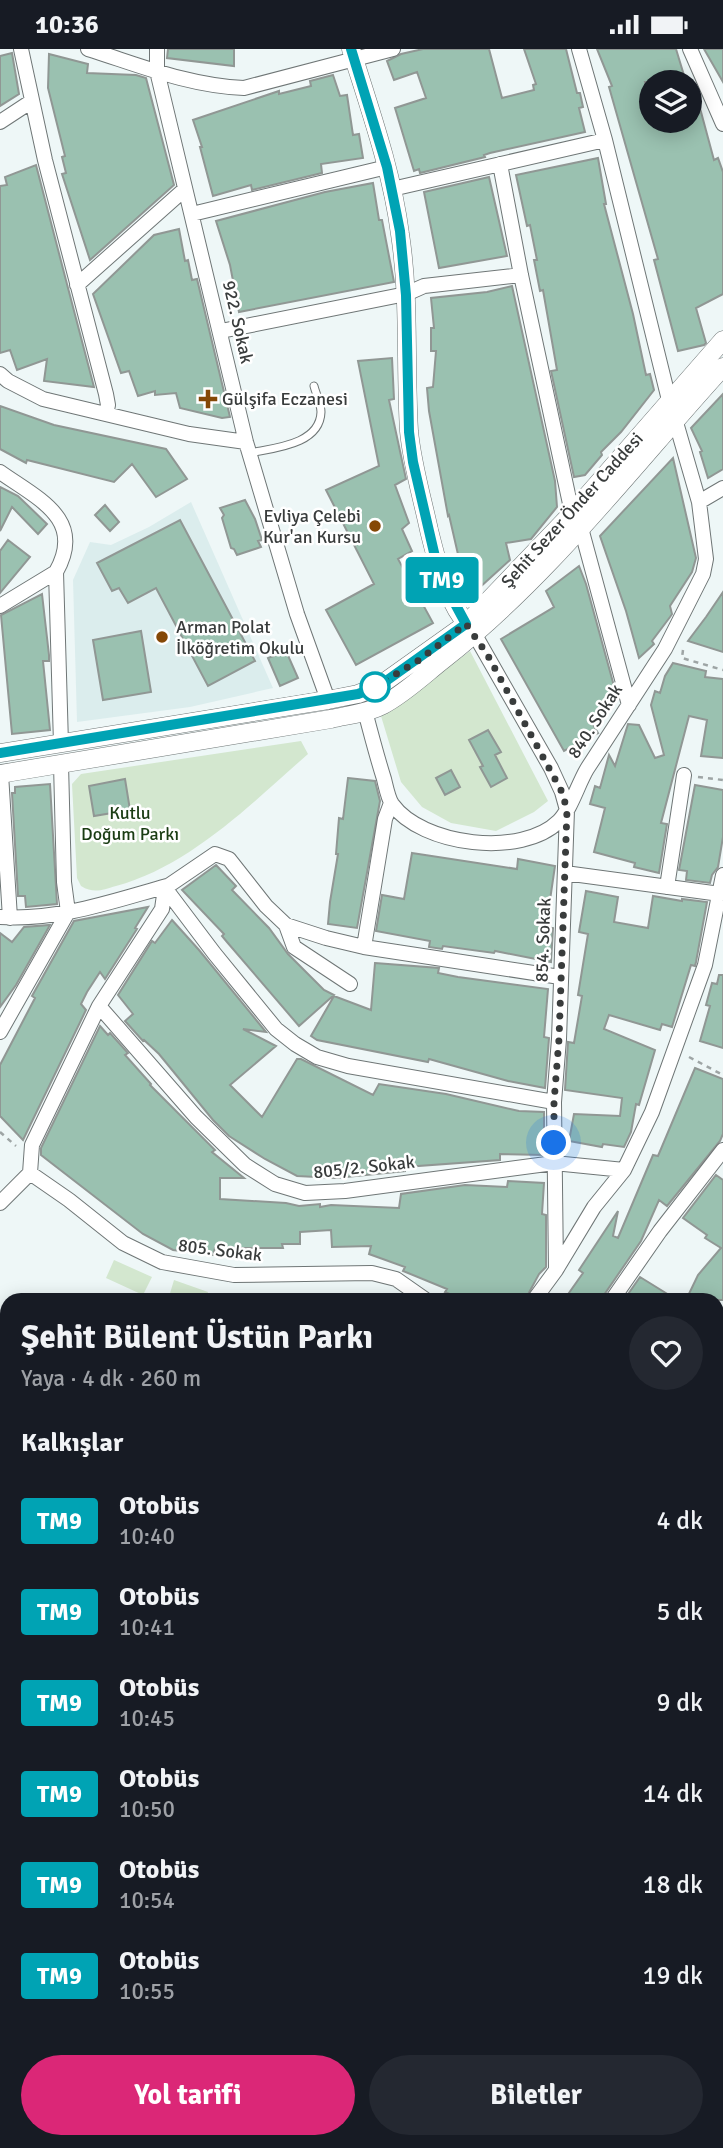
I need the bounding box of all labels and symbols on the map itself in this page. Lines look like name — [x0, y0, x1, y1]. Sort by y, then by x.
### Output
street label: 922. Sokak — [218, 278, 258, 366]
place label: Gülşifa Eczanesi — [222, 388, 348, 410]
marker: Gülşifa Eczanesi — [200, 391, 216, 407]
street label: Şehit Sezer Önder Caddesi — [496, 428, 648, 592]
place label: Evliya Çelebi Kur'an Kursu — [263, 505, 361, 548]
marker: Evliya Çelebi Kur'an Kursu — [367, 518, 383, 534]
line badge: TM9 — [402, 557, 482, 603]
place label: Arman Polat İlköğretim Okulu — [176, 616, 304, 659]
marker: Arman Polat İlköğretim Okulu — [154, 629, 170, 645]
unlabelled marker — [360, 672, 390, 702]
street label: 840. Sokak — [563, 680, 627, 762]
park label: Kutlu Doğum Parkı — [81, 802, 179, 845]
street label: 854. Sokak — [531, 897, 555, 983]
your location — [536, 1125, 571, 1160]
street label: 805/2. Sokak — [312, 1151, 416, 1183]
street label: 805. Sokak — [177, 1234, 263, 1266]

